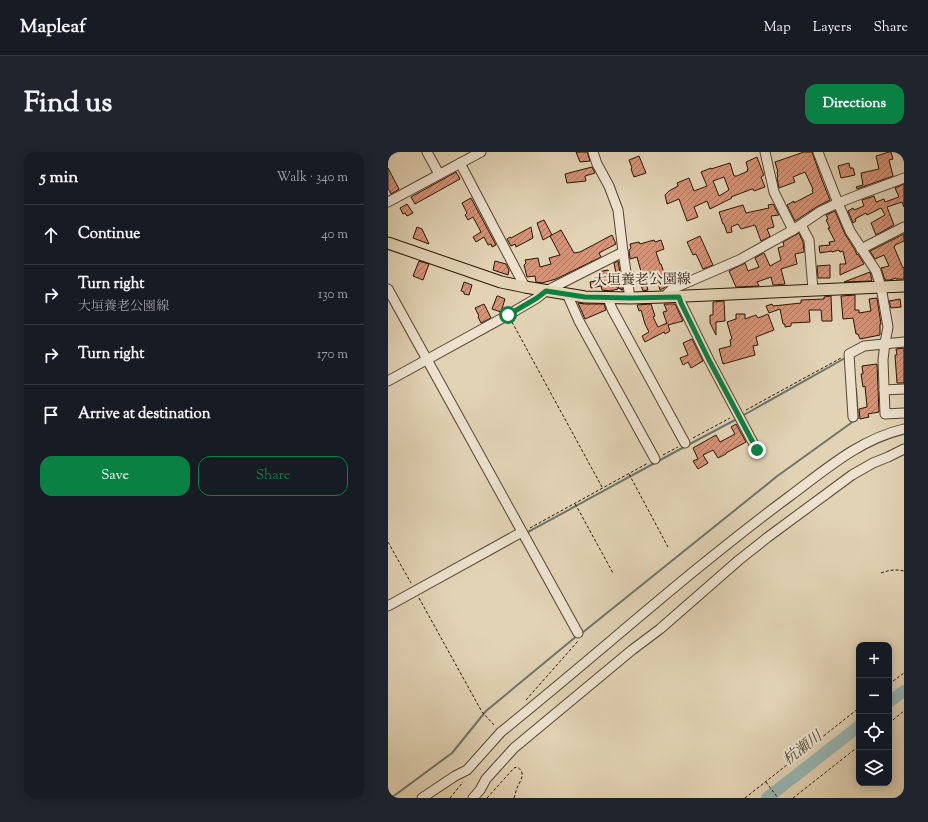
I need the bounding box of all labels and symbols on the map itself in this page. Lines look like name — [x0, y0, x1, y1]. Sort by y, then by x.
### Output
street label: 大垣養老公園線 — [593, 270, 691, 292]
route start — [499, 306, 517, 324]
route end — [748, 441, 766, 459]
water label: 杭瀬川 — [779, 726, 829, 771]

